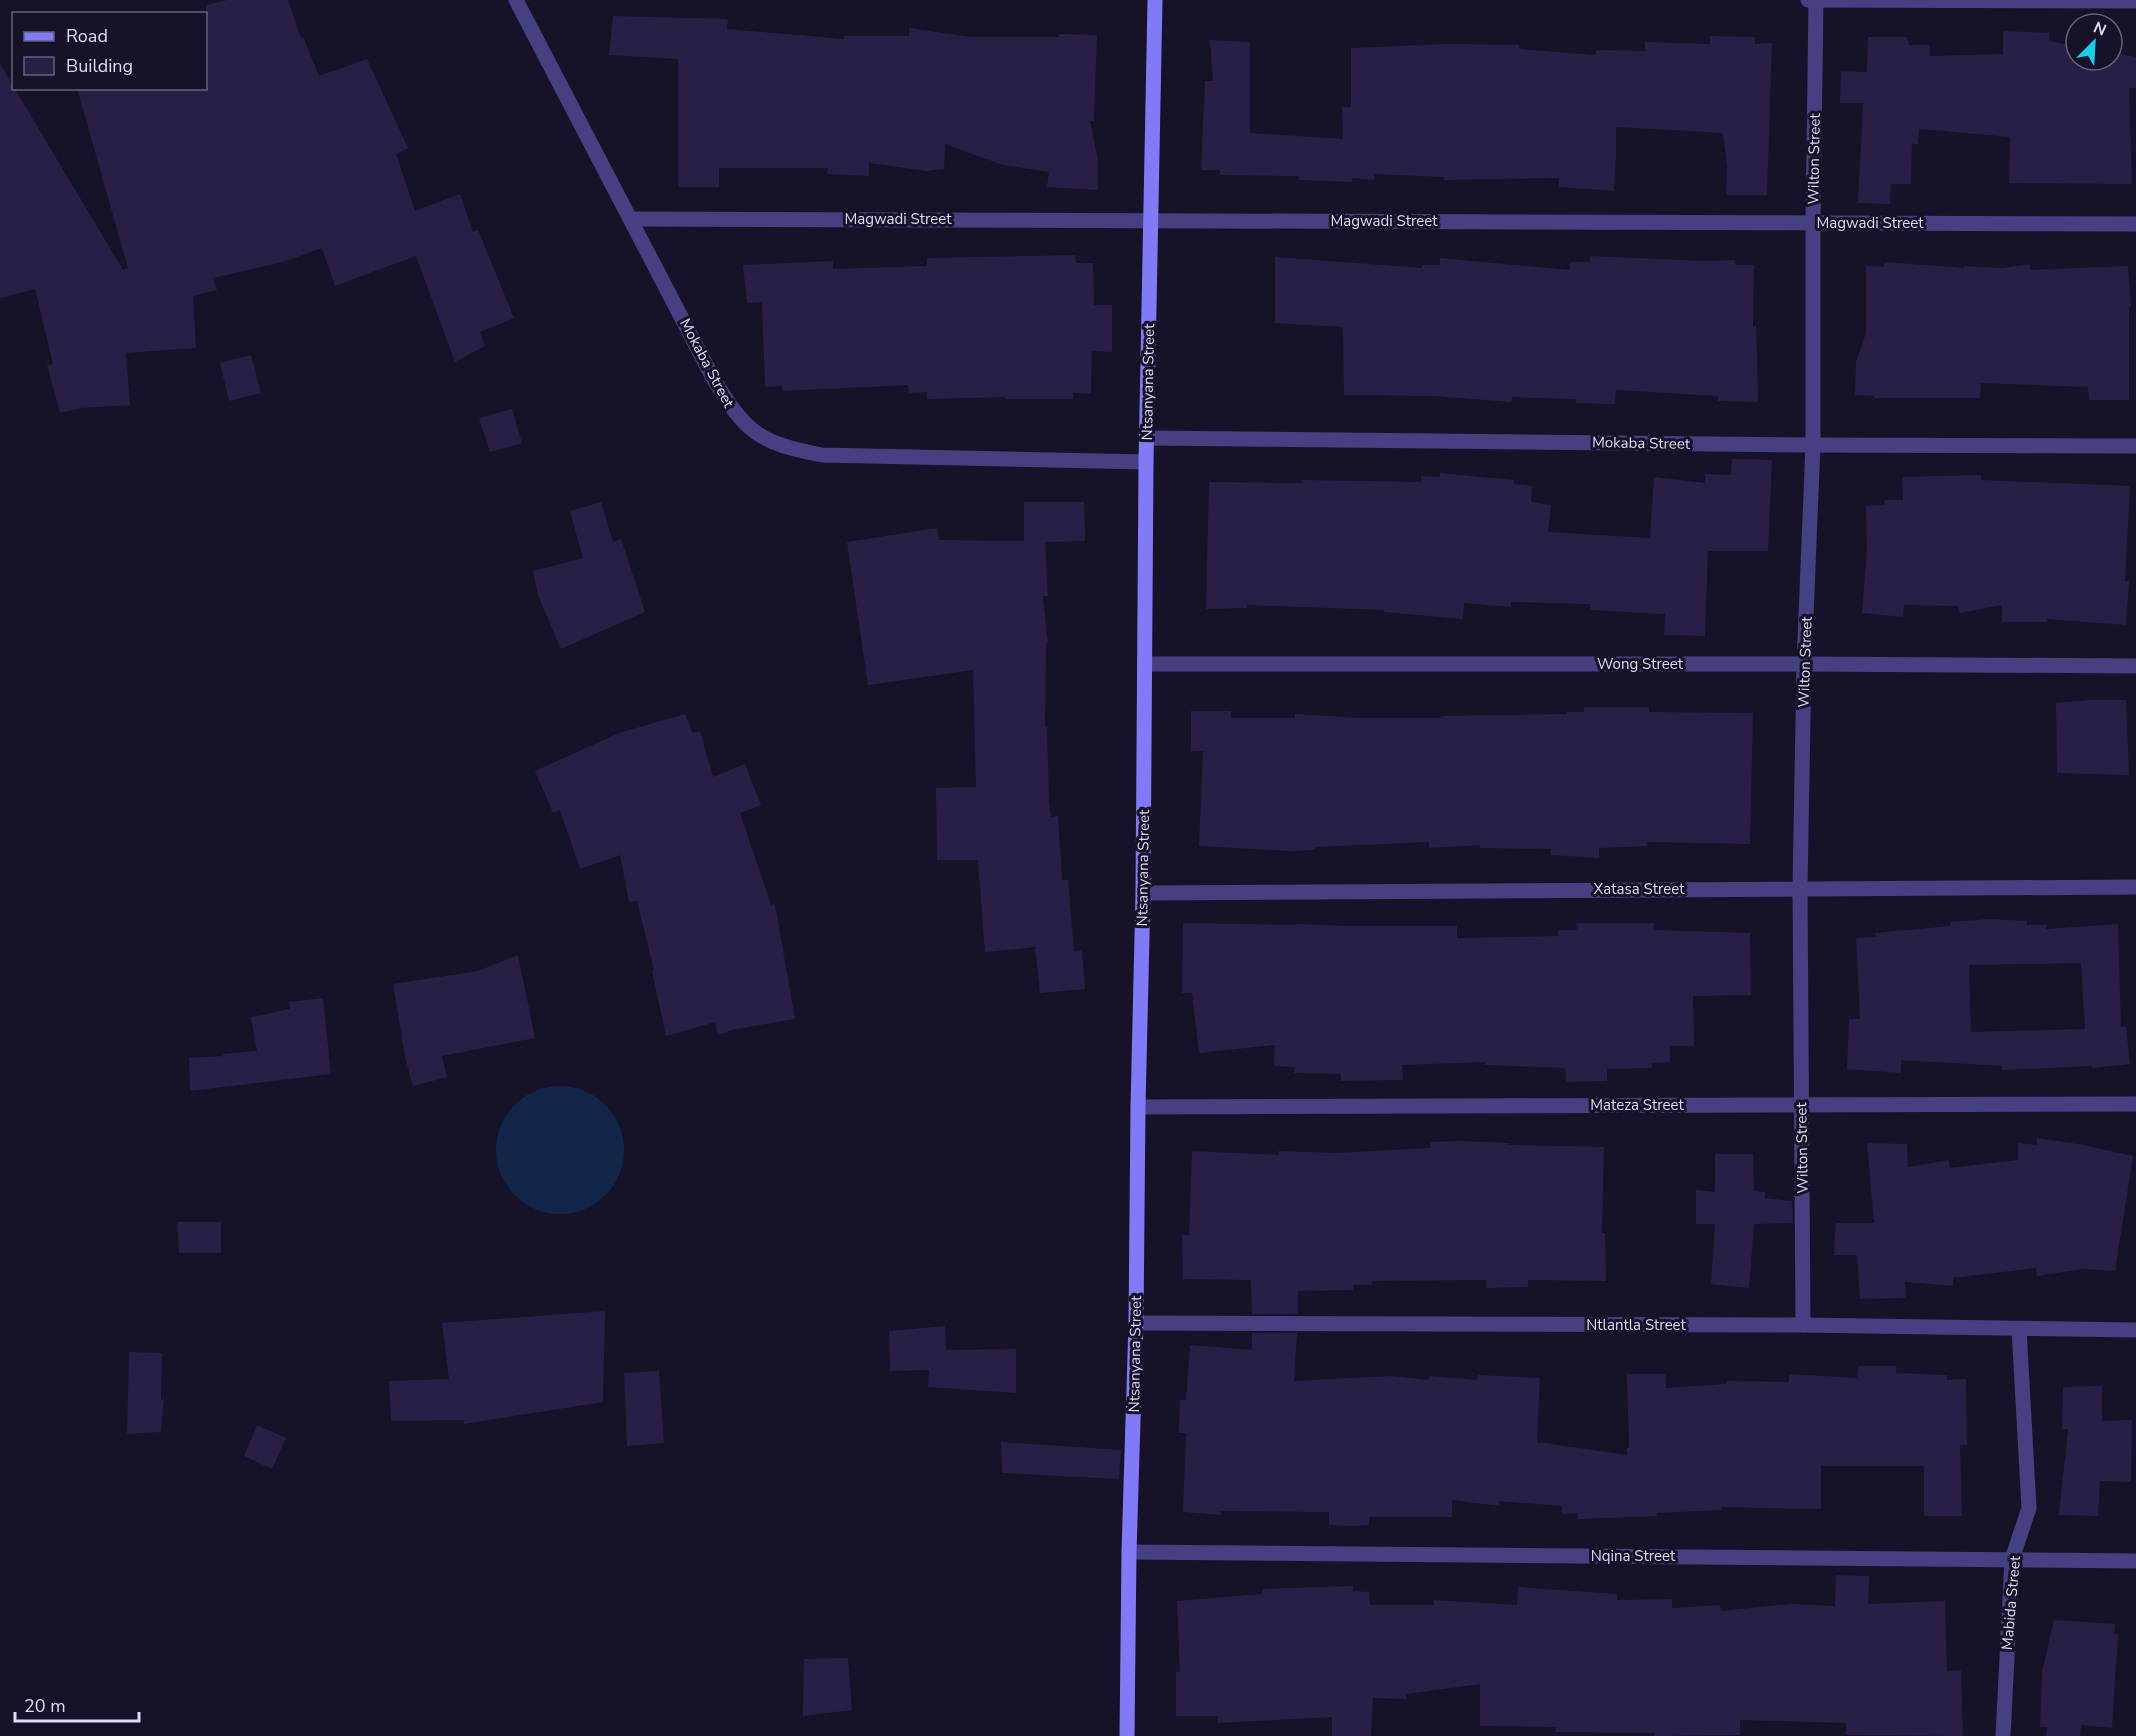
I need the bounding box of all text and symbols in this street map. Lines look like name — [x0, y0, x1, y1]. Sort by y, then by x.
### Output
legend — [12, 12, 207, 90]
north arrow — [2064, 12, 2124, 72]
text: N — [2090, 17, 2110, 42]
text: Road — [66, 24, 108, 48]
text: Building — [66, 54, 133, 78]
street label: Wilton Street — [1803, 113, 1825, 205]
street label: Magwadi Street — [845, 209, 952, 229]
street label: Magwadi Street — [1331, 211, 1438, 231]
street label: Magwadi Street — [1817, 213, 1924, 233]
street label: Mokaba Street — [675, 315, 739, 412]
street label: Ntsanyana Street — [1137, 323, 1159, 441]
street label: Mokaba Street — [1592, 432, 1691, 454]
street label: Wilton Street — [1793, 615, 1817, 708]
street label: Wong Street — [1597, 654, 1684, 674]
street label: Ntsanyana Street — [1132, 809, 1154, 927]
street label: Xatasa Street — [1594, 879, 1685, 899]
street label: Mateza Street — [1590, 1095, 1684, 1115]
street label: Wilton Street — [1791, 1102, 1813, 1194]
street label: Ntsanyana Street — [1124, 1295, 1146, 1413]
street label: Ntlantla Street — [1586, 1315, 1687, 1335]
street label: Nqina Street — [1591, 1546, 1676, 1566]
street label: Mabida Street — [1997, 1554, 2025, 1651]
scale bar — [15, 1685, 140, 1723]
text: 20 m — [24, 1694, 66, 1718]

